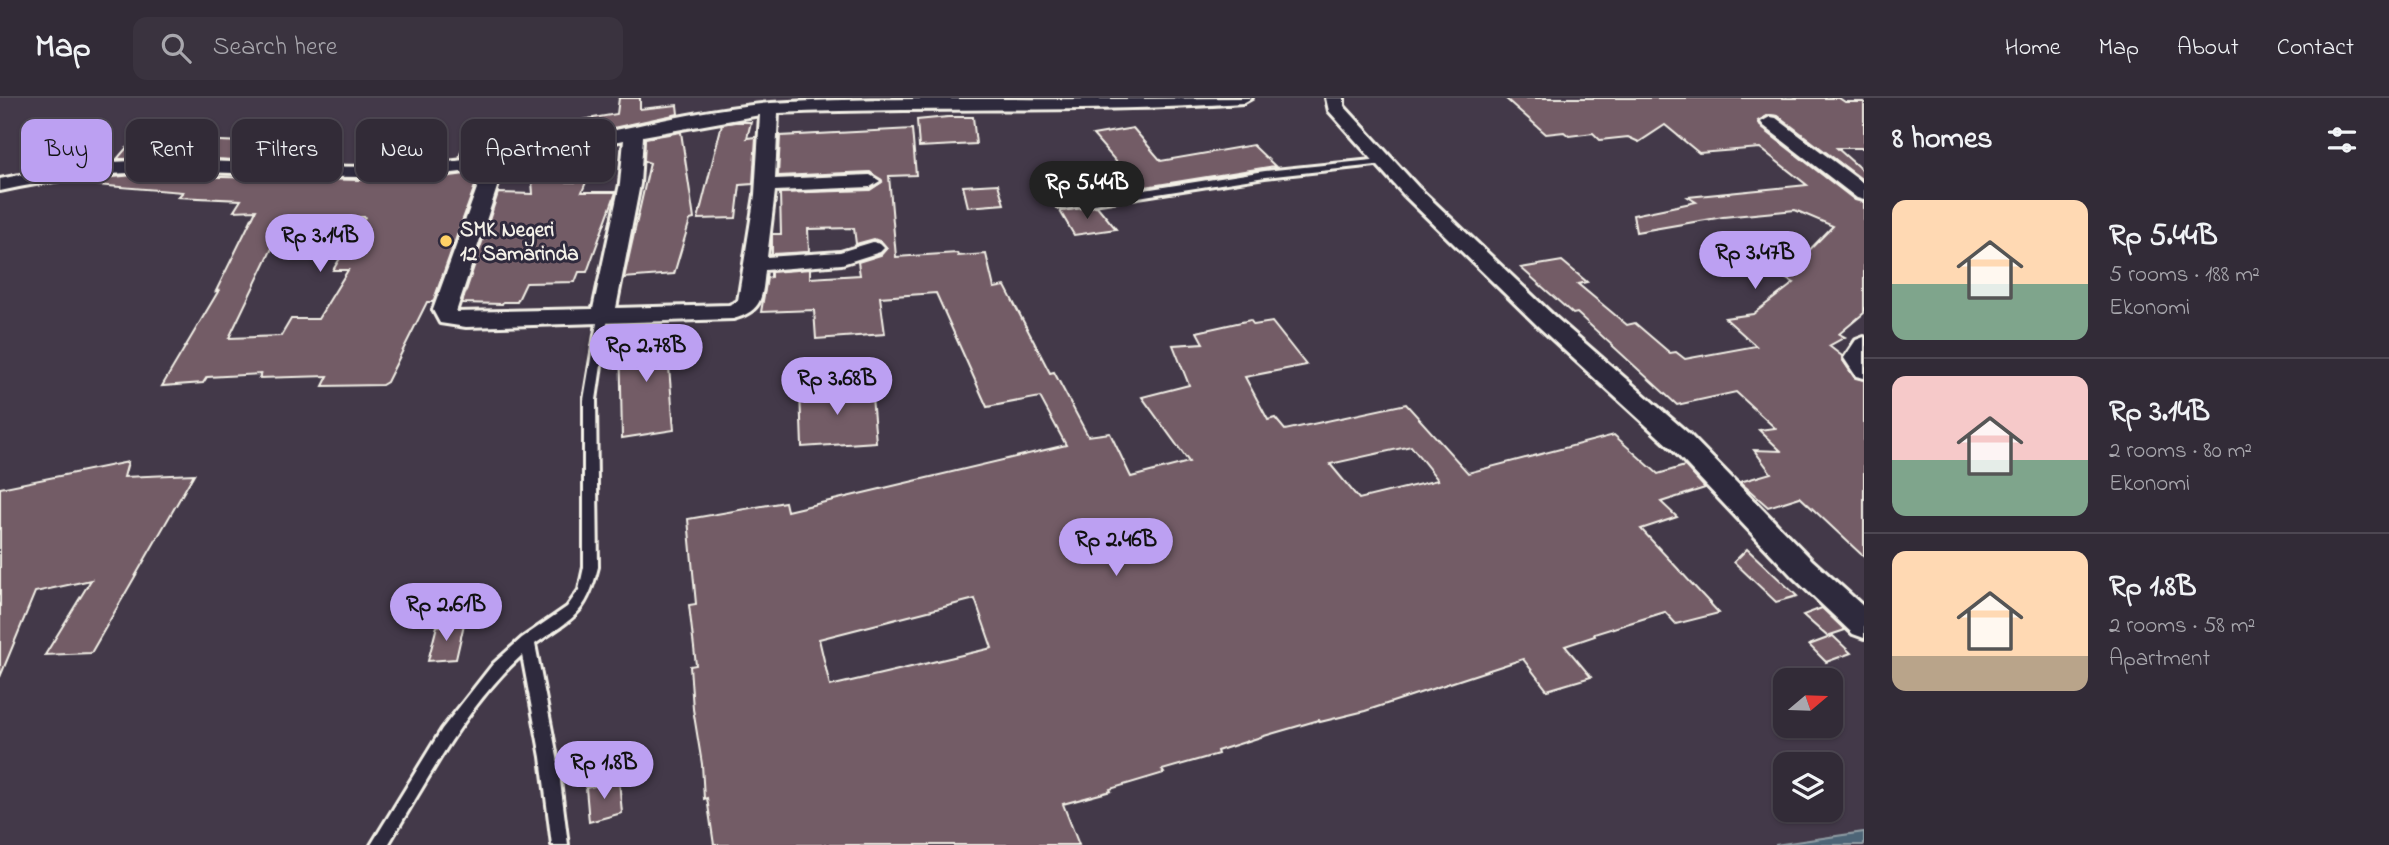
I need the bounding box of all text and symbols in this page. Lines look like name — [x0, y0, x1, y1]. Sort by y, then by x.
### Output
search box — [133, 17, 623, 80]
text: Map — [35, 24, 91, 72]
icon: search — [157, 29, 195, 67]
text: Search here — [213, 29, 337, 67]
text: Home — [2005, 31, 2061, 66]
text: Map — [2099, 31, 2139, 66]
text: About — [2177, 31, 2239, 66]
text: Contact — [2277, 31, 2354, 66]
text: 8 homes — [1892, 118, 1993, 162]
chip: Buy — [21, 119, 112, 182]
chip: Rent — [126, 119, 218, 182]
chip: Filters — [232, 119, 342, 182]
chip: New — [356, 119, 447, 182]
chip: Apartment — [461, 119, 615, 182]
icon: filters — [2323, 121, 2361, 159]
pin: Rp 5.44B — [1015, 162, 1159, 221]
text: Rp 5.44B — [1045, 167, 1129, 200]
pin: Rp 3.14B — [248, 214, 392, 274]
text: Rp 5.44B — [2109, 215, 2218, 259]
place label: SMK Negeri 12 Samarinda — [460, 216, 579, 270]
text: Rp 3.14B — [281, 220, 359, 253]
icon: home — [1948, 228, 2032, 312]
pin: Rp 3.47B — [1683, 232, 1827, 291]
marker: SMK Negeri 12 Samarinda — [438, 233, 454, 249]
text: Rp 3.47B — [1715, 237, 1795, 270]
text: 5 rooms · 188 m² — [2109, 259, 2260, 292]
text: Ekonomi — [2109, 292, 2190, 325]
pin: Rp 2.78B — [574, 324, 718, 384]
text: Rp 2.78B — [606, 330, 686, 363]
pin: Rp 3.68B — [765, 358, 909, 417]
text: Rp 3.68B — [797, 363, 877, 396]
text: Rp 3.14B — [2109, 391, 2210, 435]
icon: home — [1948, 404, 2032, 488]
text: 2 rooms · 80 m² — [2109, 435, 2252, 468]
text: Ekonomi — [2109, 468, 2190, 501]
pin: Rp 2.46B — [1044, 518, 1188, 578]
text: Rp 2.46B — [1075, 524, 1157, 557]
text: Rp 1.8B — [2109, 566, 2197, 610]
icon: home — [1948, 579, 2032, 663]
pin: Rp 2.61B — [374, 584, 518, 643]
text: Rp 2.61B — [406, 589, 486, 622]
text: 2 rooms · 58 m² — [2109, 610, 2255, 643]
text: Apartment — [2109, 643, 2210, 676]
north arrow — [1773, 668, 1843, 738]
map controls — [1773, 668, 1843, 822]
pin: Rp 1.8B — [539, 742, 669, 801]
text: Rp 1.8B — [570, 747, 638, 780]
button: layers — [1773, 752, 1843, 822]

